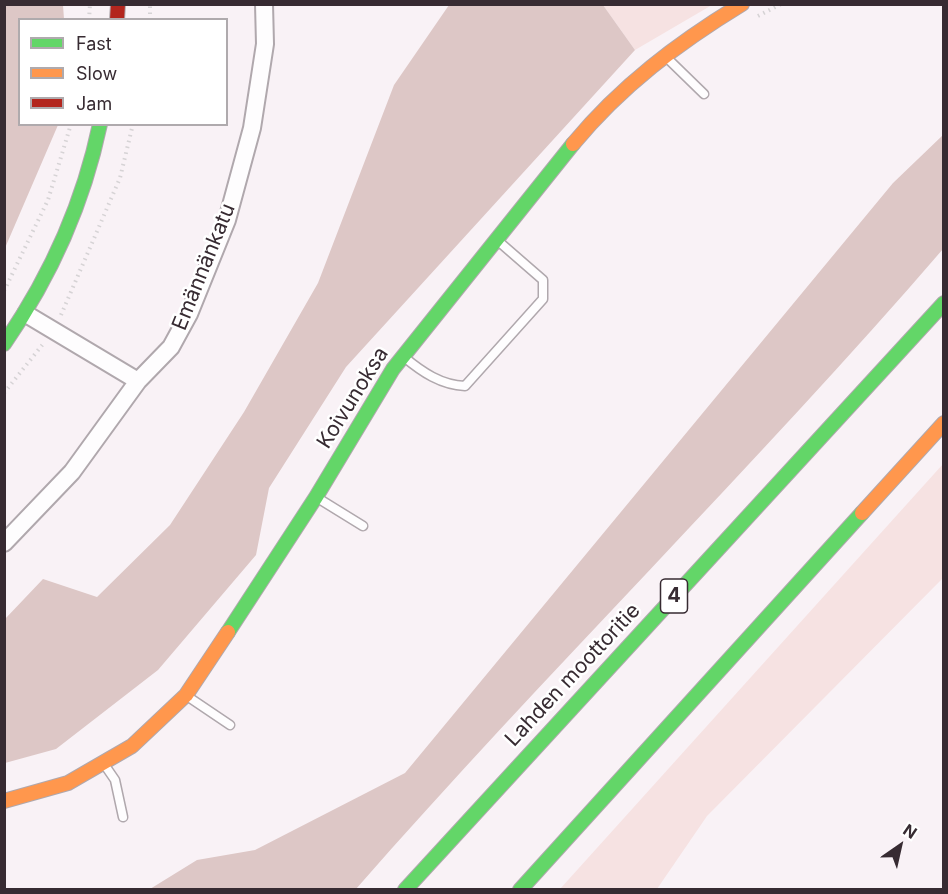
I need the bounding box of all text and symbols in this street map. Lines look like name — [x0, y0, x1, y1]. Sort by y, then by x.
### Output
legend — [18, 18, 228, 126]
text: Fast — [76, 33, 112, 54]
text: Slow — [76, 63, 117, 84]
text: Jam — [76, 93, 112, 114]
street label: Emännänkatu — [167, 200, 241, 334]
street label: Koivunoksa — [312, 343, 394, 453]
road number: 4 — [660, 579, 688, 613]
street label: Lahden moottoritie — [500, 598, 646, 752]
north arrow — [870, 816, 930, 876]
text: N — [899, 819, 921, 843]

